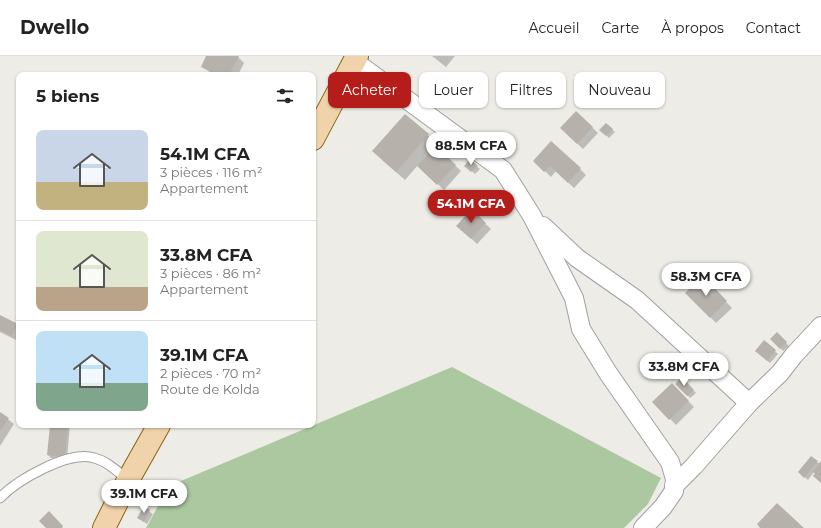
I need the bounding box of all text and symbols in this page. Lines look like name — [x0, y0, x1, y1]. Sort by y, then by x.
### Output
text: Dwello — [20, 16, 89, 39]
text: Accueil — [529, 19, 580, 37]
text: Carte — [602, 19, 639, 37]
text: À propos — [661, 19, 724, 37]
text: Contact — [746, 19, 801, 37]
chip: Acheter — [328, 72, 411, 108]
chip: Louer — [419, 72, 488, 108]
chip: Filtres — [496, 72, 566, 108]
chip: Nouveau — [574, 72, 665, 108]
icon: filters — [274, 85, 296, 107]
text: 5 biens — [36, 86, 99, 106]
pin: 88.5M CFA — [425, 132, 517, 166]
text: 88.5M CFA — [435, 137, 507, 153]
text: 54.1M CFA — [160, 144, 250, 164]
icon: home — [68, 146, 116, 194]
text: 3 pièces · 116 m² — [160, 164, 262, 180]
text: Appartement — [160, 180, 249, 196]
pin: 54.1M CFA — [425, 190, 517, 224]
text: 54.1M CFA — [437, 195, 505, 211]
text: 33.8M CFA — [160, 245, 253, 265]
icon: home — [68, 247, 116, 295]
pin: 58.3M CFA — [660, 263, 752, 297]
text: 3 pièces · 86 m² — [160, 265, 261, 281]
text: 58.3M CFA — [670, 268, 742, 284]
text: Appartement — [160, 281, 249, 297]
text: 39.1M CFA — [160, 345, 248, 365]
icon: home — [68, 347, 116, 395]
pin: 33.8M CFA — [638, 353, 730, 387]
text: 33.8M CFA — [649, 358, 719, 374]
text: 2 pièces · 70 m² — [160, 365, 261, 381]
text: Route de Kolda — [160, 381, 260, 397]
pin: 39.1M CFA — [98, 480, 190, 514]
text: 39.1M CFA — [110, 485, 178, 501]

